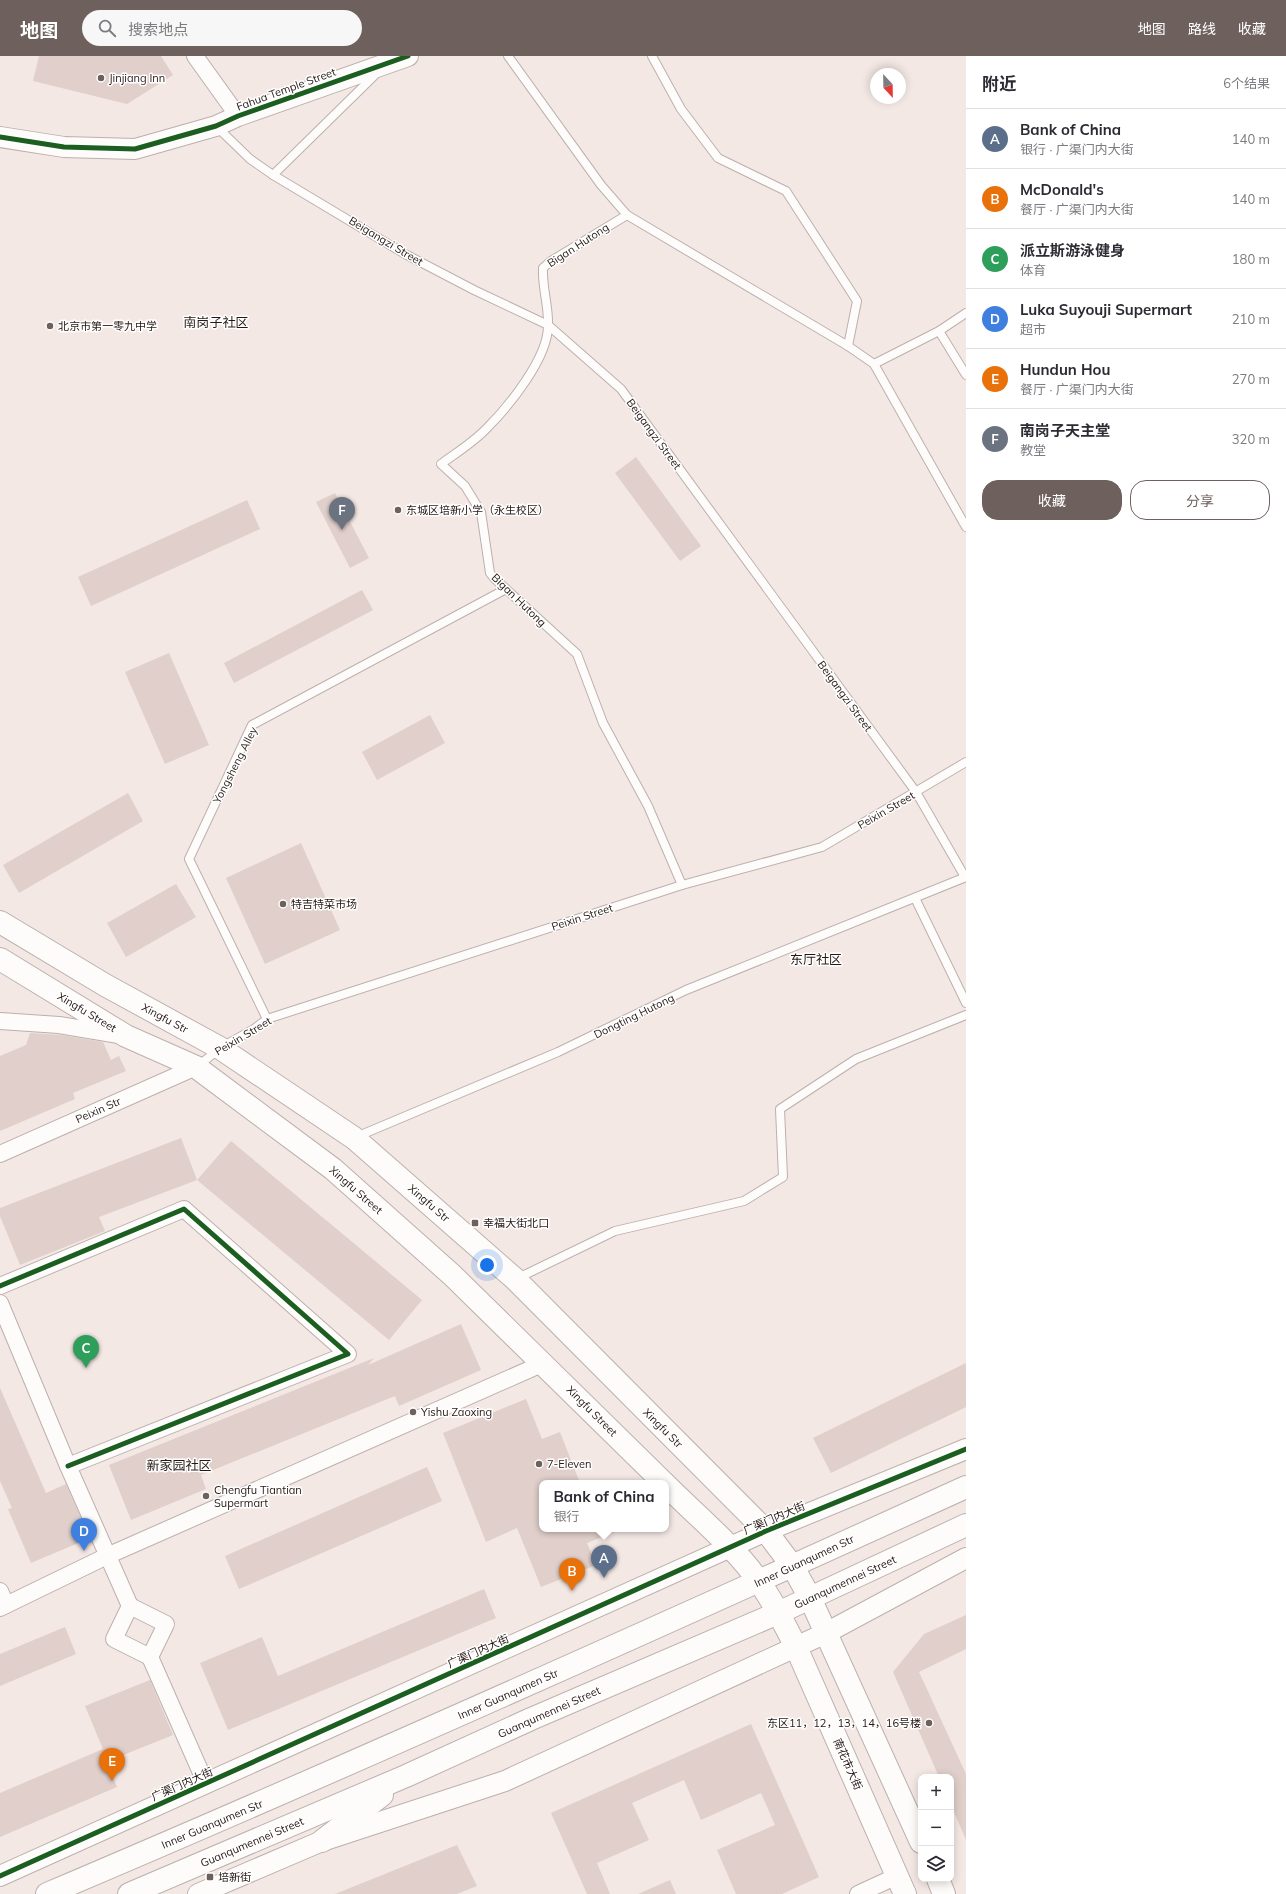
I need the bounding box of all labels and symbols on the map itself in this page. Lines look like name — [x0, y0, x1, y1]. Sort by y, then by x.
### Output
street label: Fahua Temple Street — [234, 64, 338, 113]
north arrow — [870, 68, 906, 104]
place label: Jinjiang Inn — [109, 71, 165, 85]
marker: Jinjiang Inn — [96, 73, 106, 83]
street label: Beigangzi Street — [346, 213, 426, 269]
street label: Bigan Hutong — [545, 220, 611, 270]
district label: 南岗子社区 — [183, 314, 249, 330]
place label: 北京市第一零九中学 — [58, 319, 157, 333]
marker: 北京市第一零九中学 — [45, 321, 55, 331]
street label: Beigangzi Street — [624, 396, 684, 472]
pin: F — [329, 497, 355, 530]
place label: 东城区培新小学（永生校区） — [406, 503, 549, 517]
marker: 东城区培新小学（永生校区） — [393, 505, 403, 515]
street label: Bigan Hutong — [489, 570, 549, 630]
street label: Beigangzi Street — [815, 658, 875, 734]
street label: Yongsheng Alley — [209, 724, 260, 807]
street label: Peixin Street — [855, 788, 917, 832]
place label: 特吉特菜市场 — [291, 897, 357, 911]
marker: 特吉特菜市场 — [278, 899, 288, 909]
street label: Peixin Street — [550, 900, 615, 934]
district label: 东厅社区 — [790, 951, 842, 967]
street label: Xingfu Street — [55, 989, 119, 1035]
street label: Dongting Hutong — [591, 990, 677, 1042]
street label: Xingfu Str — [139, 1000, 191, 1036]
street label: Peixin Street — [212, 1014, 274, 1058]
street label: Peixin Str — [73, 1094, 123, 1126]
street label: Xingfu Street — [326, 1163, 386, 1217]
street label: Xingfu Str — [405, 1181, 453, 1225]
place label: 幸福大街北口 — [483, 1216, 549, 1230]
marker: 幸福大街北口 — [470, 1218, 480, 1228]
your location — [477, 1255, 497, 1275]
pin: C — [73, 1335, 99, 1368]
street label: Xingfu Street — [564, 1383, 620, 1439]
place label: Yishu Zaoxing — [420, 1405, 492, 1419]
street label: Xingfu Str — [640, 1405, 686, 1451]
marker: Yishu Zaoxing — [408, 1407, 418, 1417]
district label: 新家园社区 — [146, 1457, 212, 1473]
place label: 7-Eleven — [547, 1457, 592, 1471]
marker: 7-Eleven — [534, 1459, 544, 1469]
place label: Chengfu Tiantian Supermart — [214, 1483, 302, 1510]
marker: Chengfu Tiantian Supermart — [201, 1491, 211, 1501]
street label: 广渠门内大街 — [741, 1499, 807, 1537]
pin: D — [71, 1518, 97, 1551]
street label: Inner Guanqumen Str — [752, 1532, 856, 1590]
pin: A — [591, 1545, 617, 1578]
street label: Guanqumennei Street — [792, 1552, 898, 1612]
pin: B — [559, 1558, 585, 1591]
street label: 广渠门内大街 — [445, 1631, 511, 1671]
street label: Inner Guanqumen Str — [456, 1666, 560, 1722]
street label: Guanqumennei Street — [496, 1683, 603, 1741]
place label: 东区11，12，13，14，16号楼 — [767, 1716, 921, 1730]
marker: 东区11，12，13，14，16号楼 — [924, 1718, 934, 1728]
street label: 南花市大街 — [830, 1736, 866, 1792]
pin: E — [99, 1748, 125, 1781]
street label: 广渠门内大街 — [149, 1764, 215, 1804]
street label: Inner Guanqumen Str — [159, 1796, 265, 1852]
street label: Guanqumennei Street — [198, 1814, 306, 1870]
place label: 培新街 — [218, 1870, 251, 1884]
marker: 培新街 — [205, 1872, 215, 1882]

